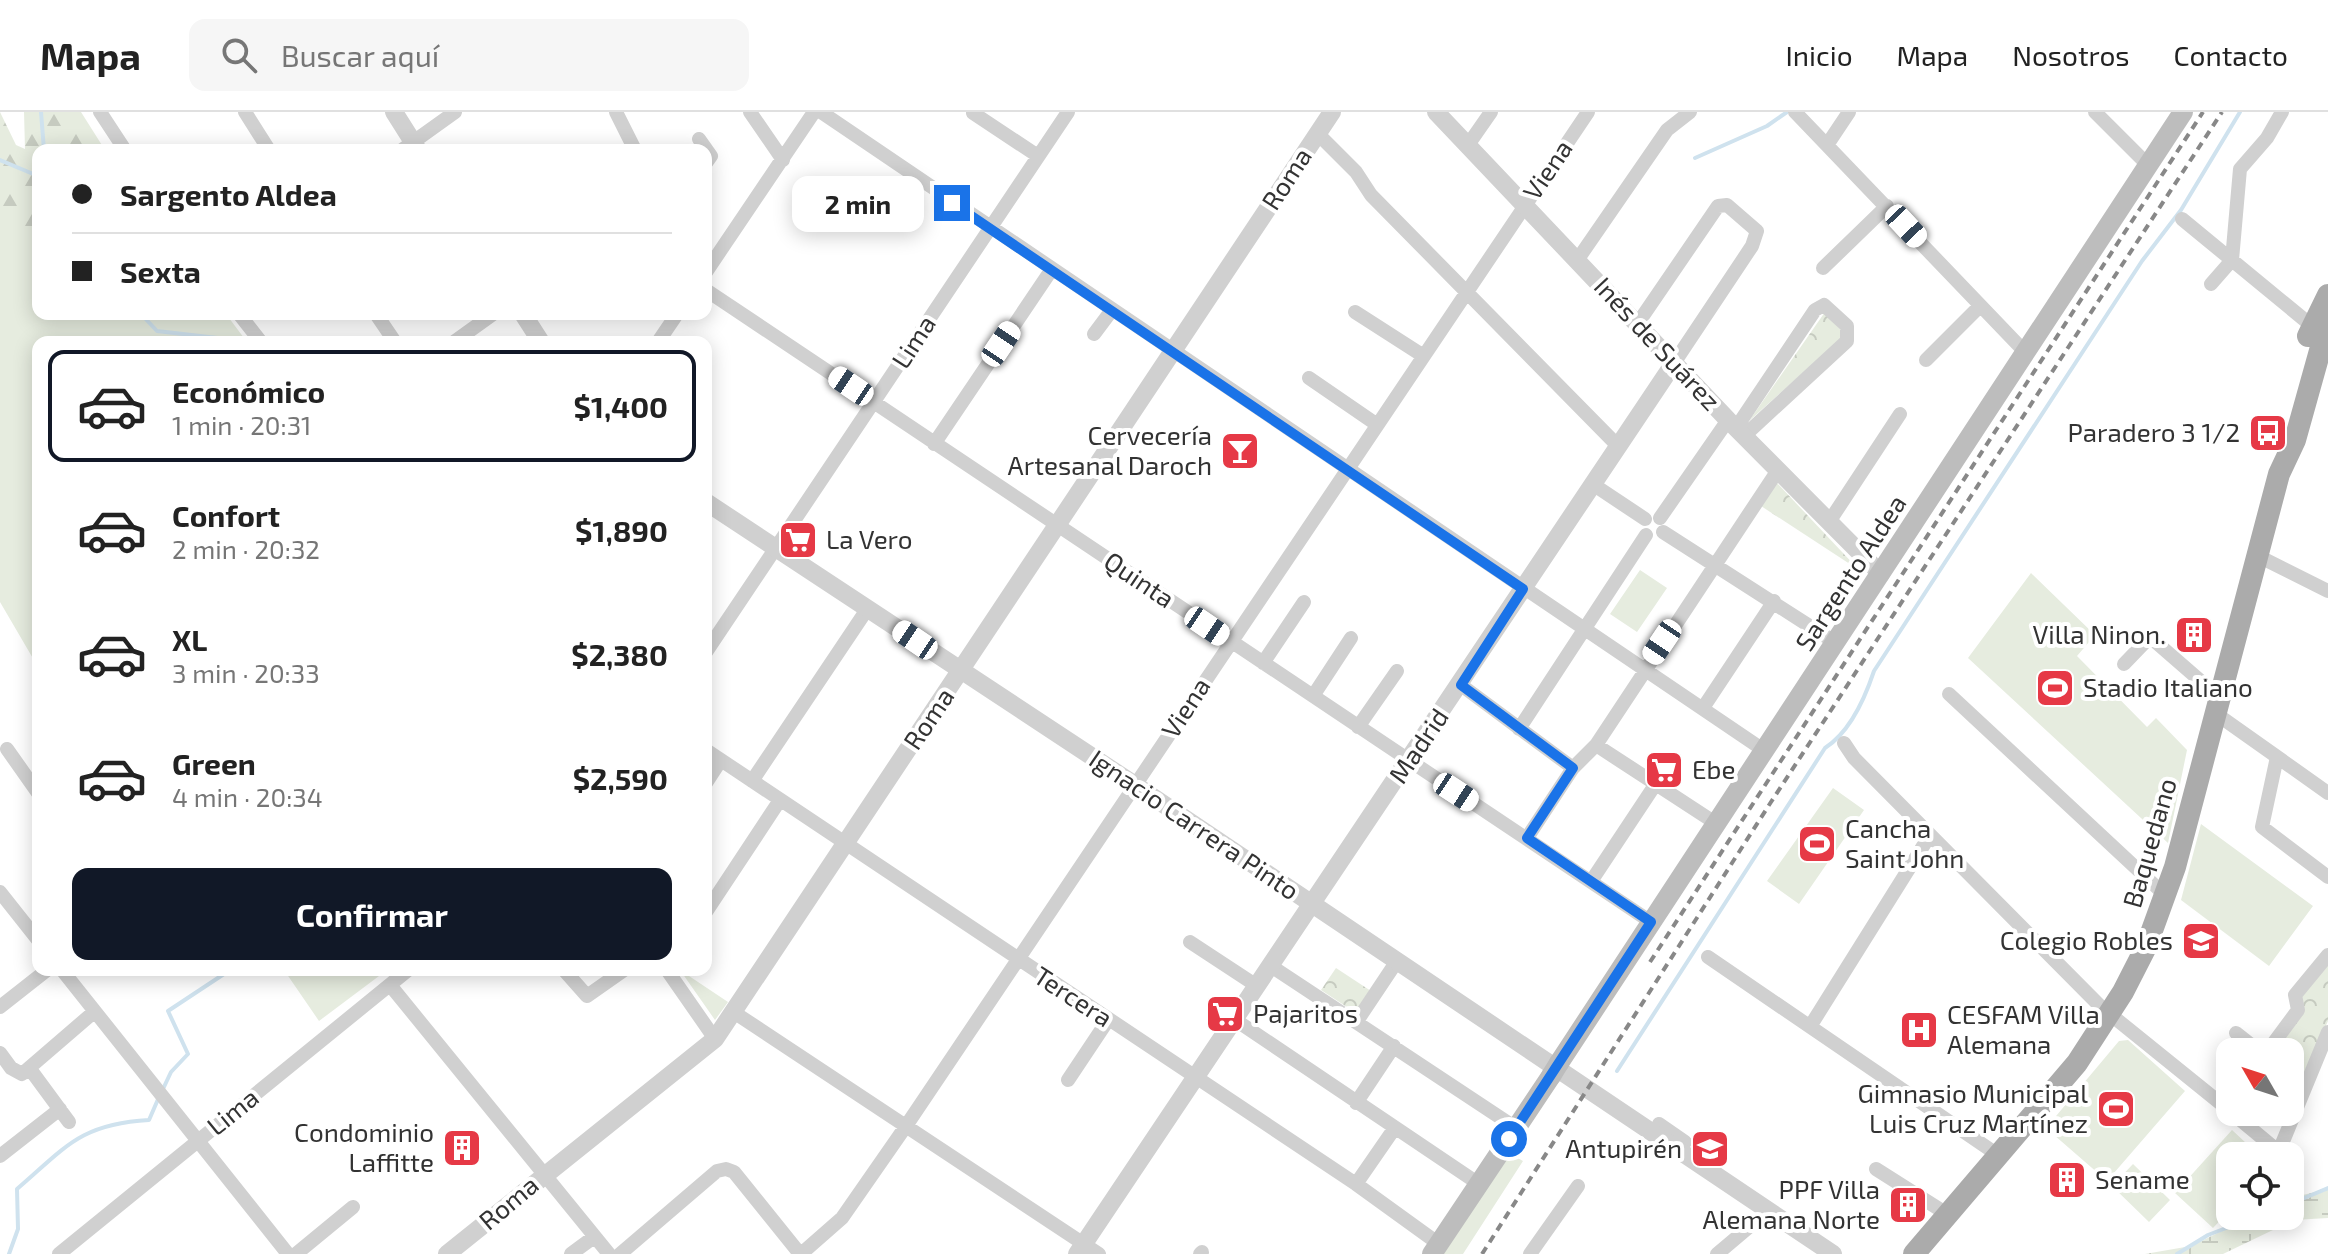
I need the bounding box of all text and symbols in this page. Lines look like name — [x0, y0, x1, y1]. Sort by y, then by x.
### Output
search box — [189, 19, 749, 91]
text: Mapa — [40, 32, 141, 78]
icon: search — [217, 33, 261, 77]
text: Buscar aquí — [281, 37, 439, 73]
text: Inicio — [1786, 38, 1853, 72]
text: Mapa — [1897, 38, 1968, 72]
text: Nosotros — [2012, 38, 2130, 72]
text: Contacto — [2174, 38, 2288, 72]
street label: Viena — [1516, 133, 1578, 205]
street label: Roma — [1254, 141, 1317, 215]
callout: 2 min — [792, 175, 924, 231]
text: Sargento Aldea — [120, 176, 337, 212]
route end — [934, 185, 970, 221]
text: 2 min — [825, 188, 891, 219]
car — [1881, 200, 1931, 252]
text: Sexta — [120, 253, 201, 289]
street label: Inés de Suárez — [1589, 270, 1728, 416]
street label: Lima — [884, 309, 941, 373]
car — [978, 317, 1024, 371]
car — [824, 363, 878, 409]
icon: car — [76, 370, 148, 442]
text: Económico — [172, 373, 325, 409]
text: $1,400 — [574, 388, 668, 424]
text: 1 min · 20:31 — [172, 409, 311, 440]
bus stop icon: Paradero 3 1/2 — [2247, 412, 2289, 454]
place label: Paradero 3 1/2 — [2068, 416, 2240, 447]
place label: Cervecería Artesanal Daroch — [1008, 419, 1212, 480]
bar icon: Cervecería Artesanal Daroch — [1219, 430, 1261, 472]
street label: Sargento Aldea — [1788, 488, 1912, 656]
icon: car — [76, 494, 148, 566]
text: Confort — [172, 497, 280, 533]
text: $1,890 — [575, 512, 668, 548]
supermarket icon: La Vero — [777, 519, 819, 561]
place label: La Vero — [826, 523, 912, 554]
text: 2 min · 20:32 — [172, 533, 320, 564]
street label: Quinta — [1099, 544, 1181, 613]
car — [1180, 603, 1234, 649]
building icon: Villa Ninon. — [2173, 614, 2215, 656]
car — [1639, 615, 1685, 669]
car — [888, 617, 942, 663]
icon: car — [76, 618, 148, 690]
place label: Villa Ninon. — [2032, 618, 2166, 649]
text: XL — [172, 621, 207, 657]
text: $2,380 — [571, 636, 668, 672]
text: 3 min · 20:33 — [172, 657, 320, 688]
sports icon: Stadio Italiano — [2034, 667, 2076, 709]
street label: Viena — [1154, 671, 1216, 743]
place label: Stadio Italiano — [2083, 671, 2253, 702]
street label: Roma — [896, 681, 960, 755]
street label: Madrid — [1381, 702, 1454, 789]
icon: car — [76, 742, 148, 814]
street label: Ignacio Carrera Pinto — [1084, 742, 1306, 905]
text: Green — [172, 745, 256, 781]
supermarket icon: Ebe — [1643, 749, 1685, 791]
place label: Ebe — [1692, 753, 1735, 784]
text: $2,590 — [573, 760, 668, 796]
car — [1429, 769, 1483, 815]
street label: Baquedano — [2115, 774, 2182, 911]
text: 4 min · 20:34 — [172, 781, 323, 812]
place label: Cancha Saint John — [1845, 812, 1964, 873]
sports icon: Cancha Saint John — [1796, 823, 1838, 865]
button: Confirmar — [72, 868, 672, 960]
school or university icon: Colegio Robles — [2180, 920, 2222, 962]
place label: Colegio Robles — [2000, 924, 2173, 955]
street label: Tercera — [1029, 959, 1119, 1033]
supermarket icon: Pajaritos — [1204, 993, 1246, 1035]
place label: Pajaritos — [1253, 997, 1358, 1028]
place label: CESFAM Villa Alemana — [1947, 998, 2100, 1059]
hospital icon: CESFAM Villa Alemana — [1898, 1009, 1940, 1051]
north arrow — [2216, 1038, 2304, 1126]
map controls — [2216, 1038, 2304, 1230]
place label: Gimnasio Municipal Luis Cruz Martínez — [1857, 1077, 2088, 1138]
street label: Lima — [200, 1081, 264, 1141]
sports icon: Gimnasio Municipal Luis Cruz Martínez — [2095, 1088, 2137, 1130]
place label: Condominio Laffitte — [294, 1116, 434, 1177]
route start — [1491, 1121, 1527, 1157]
building icon: Condominio Laffitte — [441, 1127, 483, 1169]
school or university icon: Antupirén — [1689, 1128, 1731, 1170]
place label: Antupirén — [1565, 1132, 1682, 1163]
button: locate — [2216, 1142, 2304, 1230]
building icon: Sename — [2046, 1159, 2088, 1201]
place label: Sename — [2095, 1163, 2190, 1194]
street label: Roma — [472, 1168, 544, 1236]
place label: PPF Villa Alemana Norte — [1703, 1173, 1880, 1234]
building icon: PPF Villa Alemana Norte — [1887, 1184, 1929, 1226]

